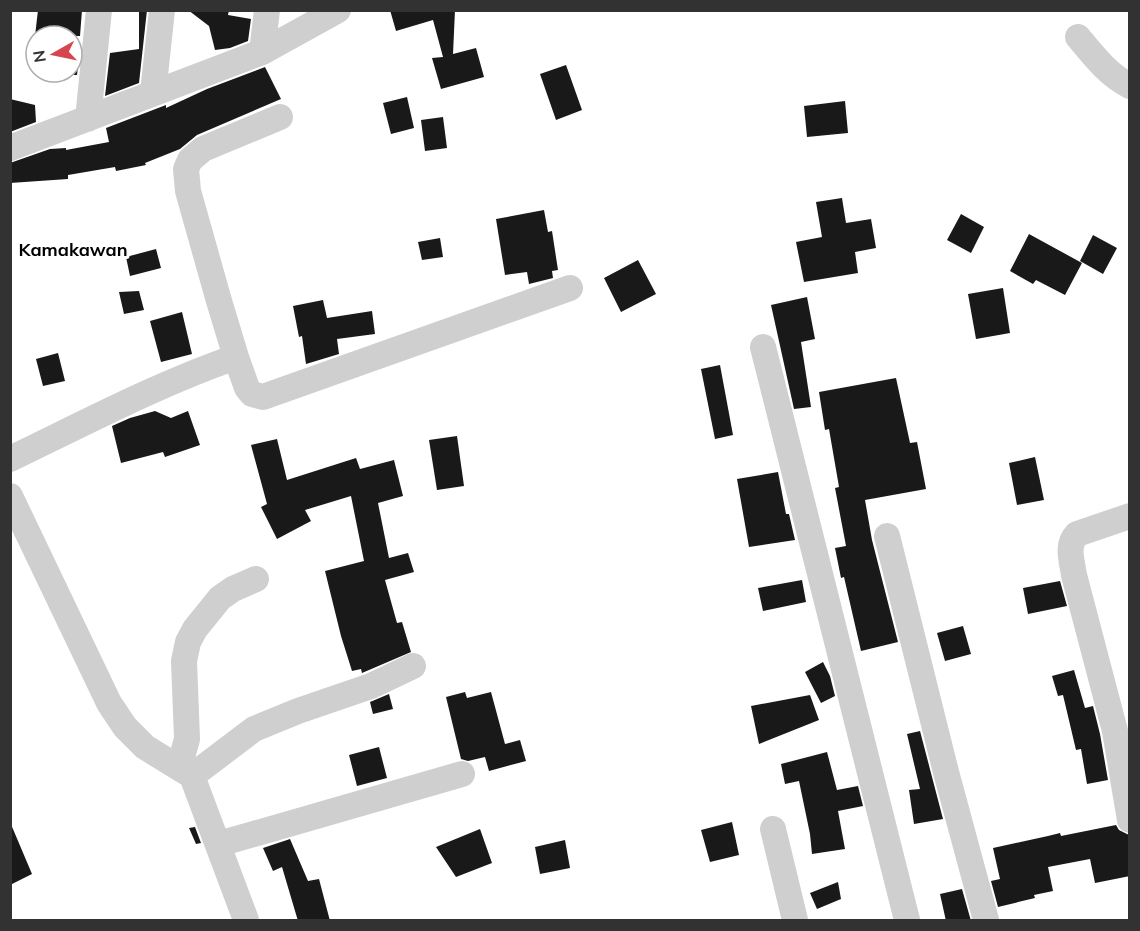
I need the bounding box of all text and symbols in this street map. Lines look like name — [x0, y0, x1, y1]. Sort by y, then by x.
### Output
north arrow — [24, 24, 84, 84]
text: N — [28, 49, 50, 64]
district label: Kamakawan — [18, 238, 128, 261]

